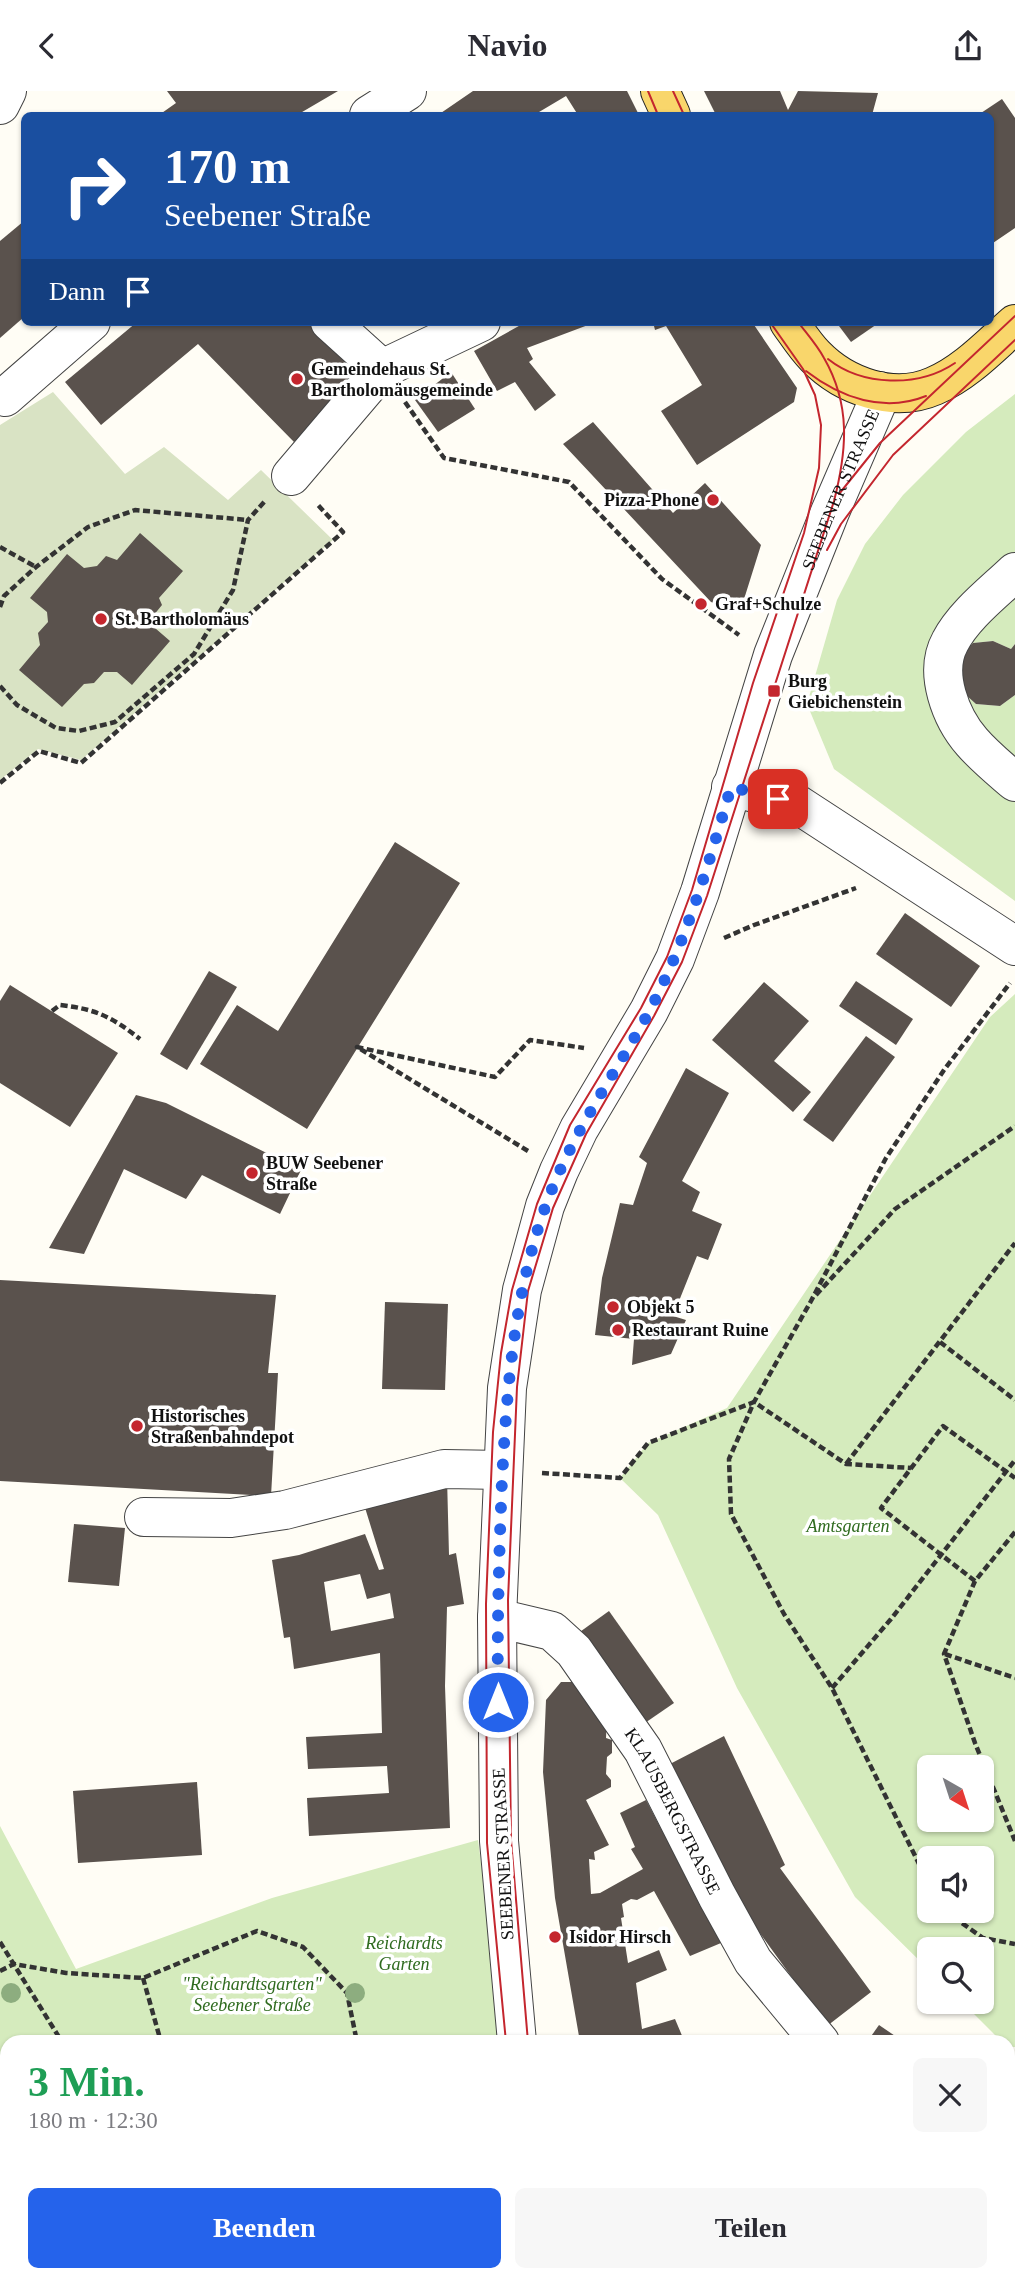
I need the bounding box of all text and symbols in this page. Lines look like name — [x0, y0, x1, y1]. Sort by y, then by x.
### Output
icon: back — [28, 27, 66, 65]
text: Navio — [468, 27, 548, 63]
icon: share — [949, 27, 987, 65]
text: 170 m — [164, 139, 291, 194]
icon: right — [49, 140, 140, 231]
text: Seebener Straße — [164, 197, 371, 233]
icon: arrive — [119, 273, 157, 311]
text: Dann — [49, 277, 105, 306]
place label: Gemeindehaus St. Bartholomäusgemeinde — [311, 359, 493, 400]
marker: Gemeindehaus St. Bartholomäusgemeinde — [289, 371, 305, 387]
street label: SEEBENER STRASSE — [798, 406, 883, 573]
place label: Pizza-Phone — [604, 490, 699, 510]
marker: Pizza-Phone — [705, 492, 721, 508]
place label: Graf+Schulze — [715, 594, 821, 614]
marker: Graf+Schulze — [693, 596, 709, 612]
place label: St. Bartholomäus — [115, 609, 249, 629]
marker: St. Bartholomäus — [93, 611, 109, 627]
place label: Burg Giebichenstein — [788, 671, 902, 712]
marker: Burg Giebichenstein — [766, 683, 782, 699]
pin — [748, 769, 808, 829]
icon: arrive — [759, 780, 797, 818]
place label: BUW Seebener Straße — [266, 1153, 383, 1194]
marker: BUW Seebener Straße — [244, 1165, 260, 1181]
place label: Objekt 5 — [627, 1297, 695, 1317]
marker: Objekt 5 — [605, 1299, 621, 1315]
place label: Restaurant Ruine — [632, 1320, 769, 1340]
marker: Restaurant Ruine — [610, 1322, 626, 1338]
place label: Historisches Straßenbahndepot — [151, 1406, 294, 1447]
marker: Historisches Straßenbahndepot — [129, 1418, 145, 1434]
park label: Amtsgarten — [806, 1516, 890, 1536]
position arrow — [461, 1665, 535, 1739]
street label: KLAUSBERGSTRASSE — [621, 1724, 725, 1898]
north arrow — [917, 1755, 994, 1832]
map controls — [917, 1755, 994, 2014]
street label: SEEBENER STRASSE — [488, 1767, 518, 1941]
button: sound — [917, 1846, 994, 1923]
place label: Isidor Hirsch — [569, 1927, 671, 1947]
marker: Isidor Hirsch — [547, 1929, 563, 1945]
park label: Reichardts Garten — [364, 1933, 443, 1974]
button: search — [917, 1937, 994, 2014]
park label: "Reichardtsgarten" Seebener Straße — [182, 1974, 322, 2015]
button: close — [913, 2058, 987, 2132]
text: 3 Min. — [28, 2059, 145, 2105]
text: 180 m · 12:30 — [28, 2108, 158, 2133]
button: Beenden — [28, 2188, 501, 2268]
button: Teilen — [515, 2188, 987, 2268]

